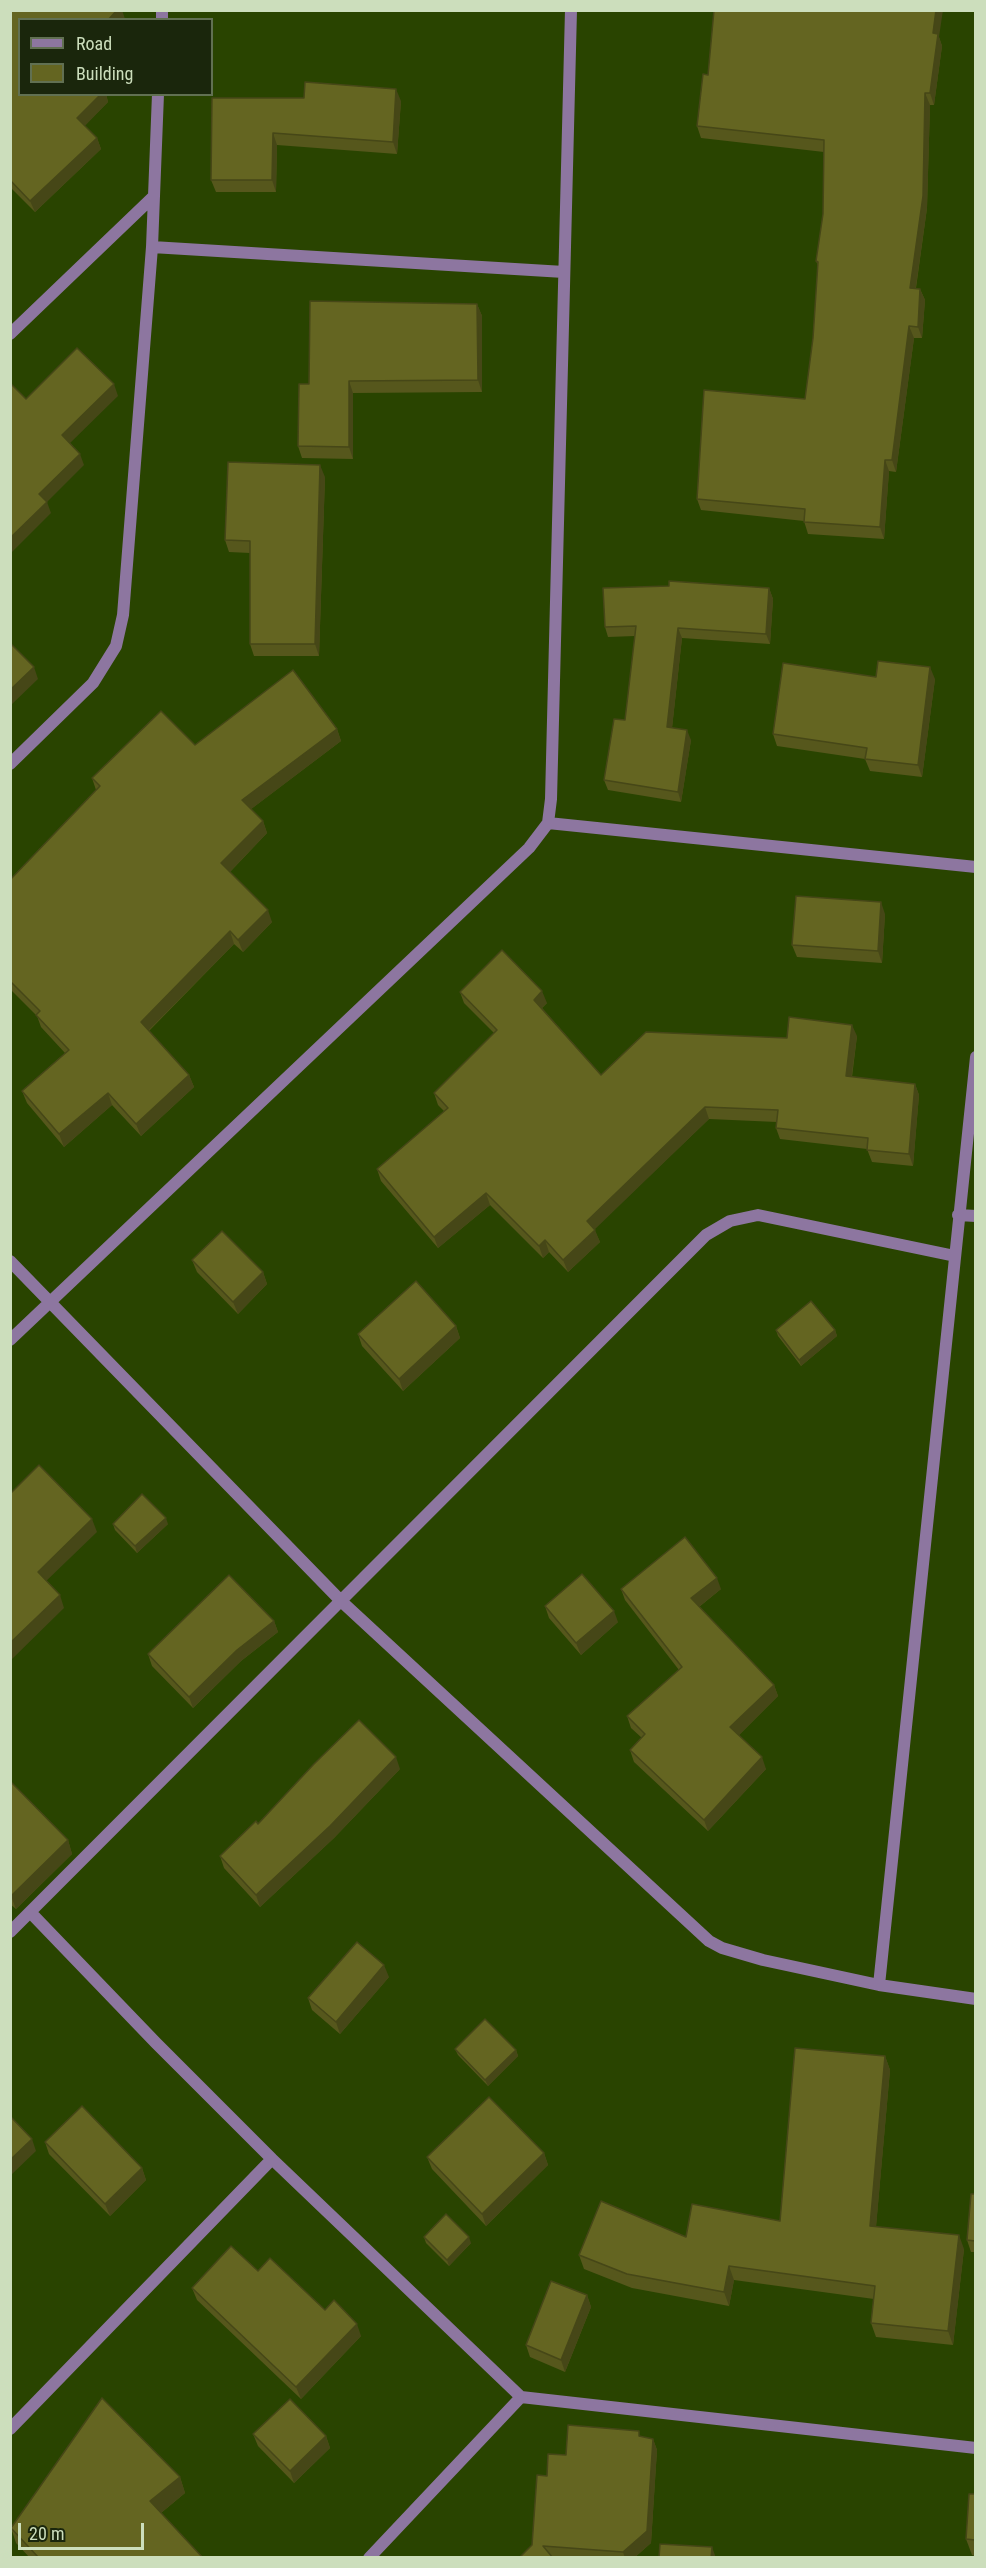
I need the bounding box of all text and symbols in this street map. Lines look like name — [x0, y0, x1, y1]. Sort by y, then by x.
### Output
legend — [18, 18, 213, 96]
text: Road — [76, 33, 112, 54]
text: Building — [76, 63, 133, 84]
scale bar — [21, 2511, 147, 2549]
text: 20 m — [29, 2523, 64, 2544]

